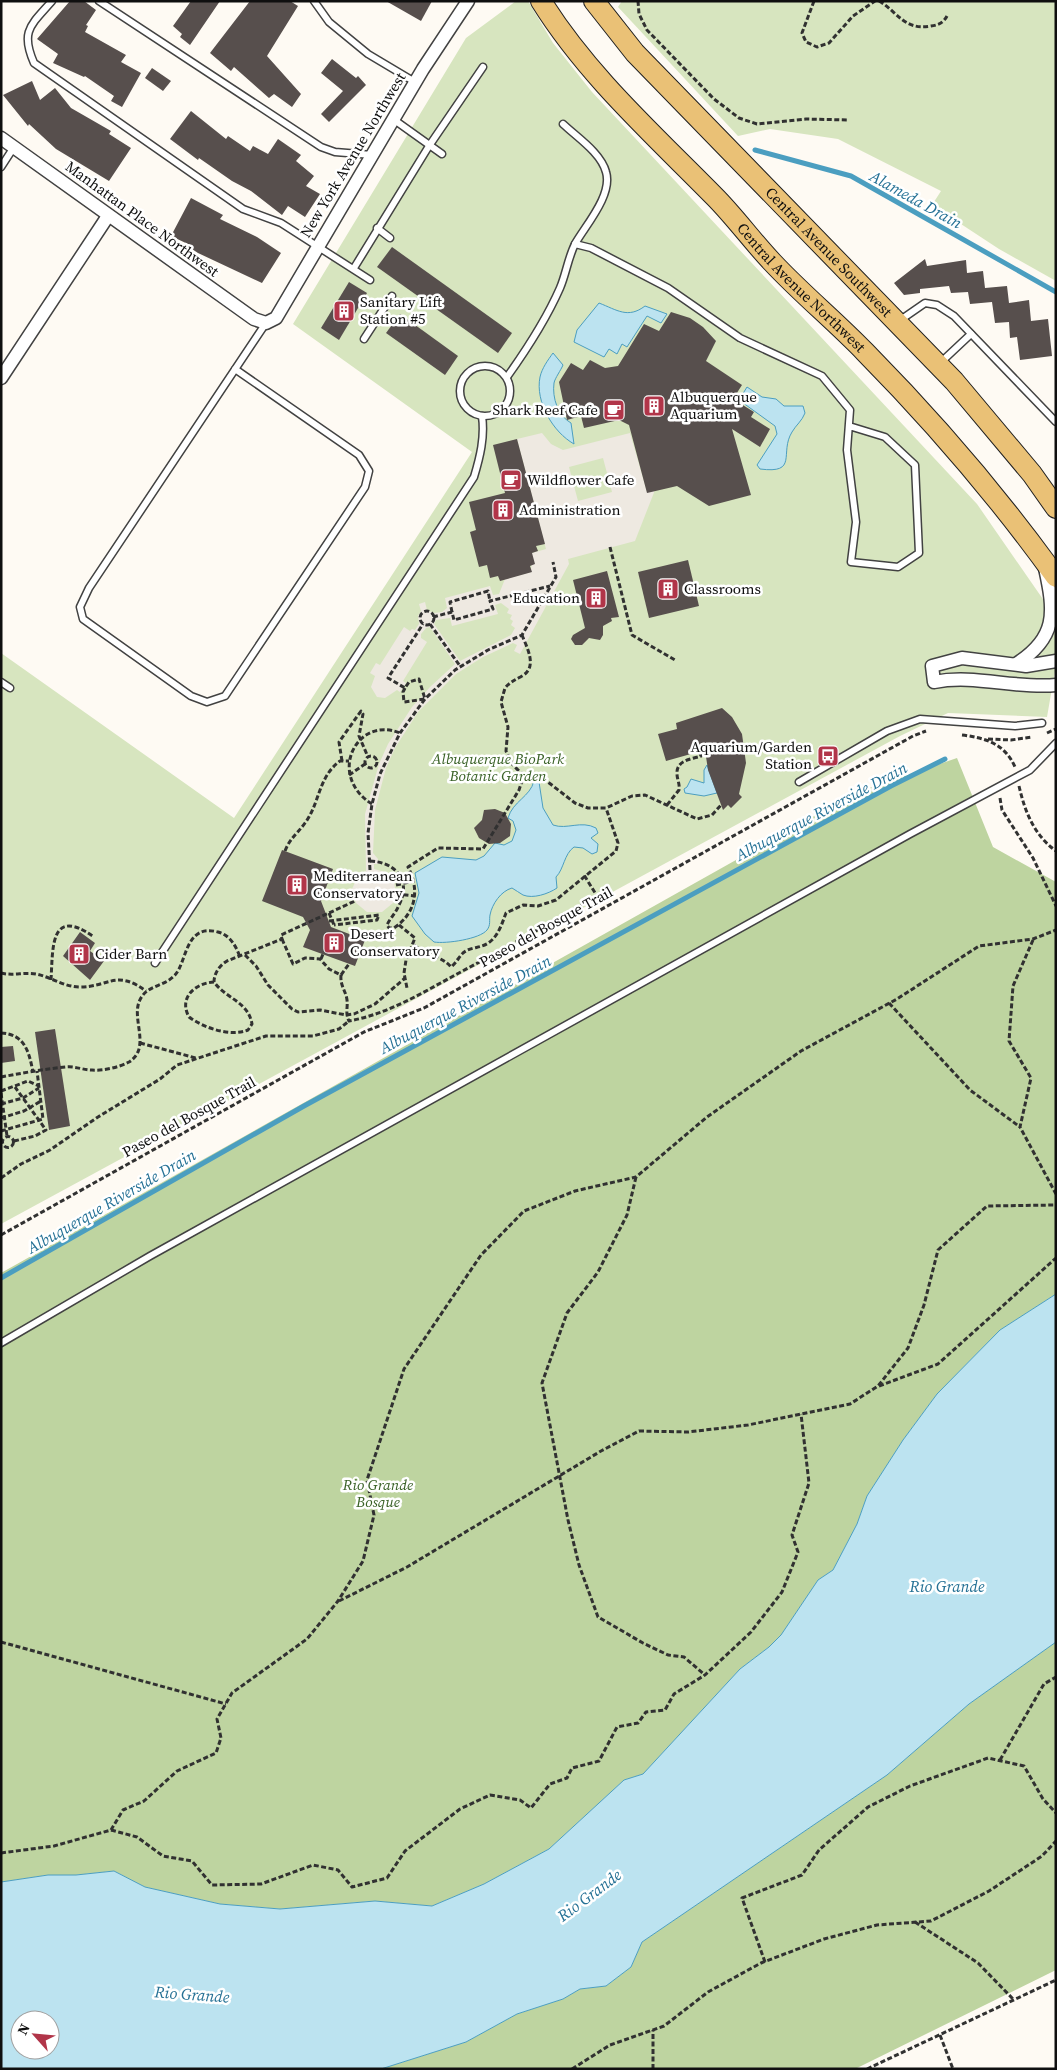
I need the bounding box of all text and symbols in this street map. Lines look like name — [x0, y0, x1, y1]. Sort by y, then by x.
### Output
street label: New York Avenue Northwest — [295, 68, 410, 241]
street label: Manhattan Place Northwest — [61, 156, 223, 282]
water label: Alameda Drain — [865, 164, 966, 233]
street label: Central Avenue Southwest — [761, 182, 897, 322]
street label: Central Avenue Northwest — [732, 218, 871, 357]
place label: Sanitary Lift Station #5 — [360, 291, 442, 329]
building icon: Sanitary Lift Station #5 — [332, 299, 356, 323]
place label: Albuquerque Aquarium — [670, 386, 757, 424]
building icon: Albuquerque Aquarium — [642, 394, 666, 418]
cafe icon: Shark Reef Cafe — [602, 398, 626, 422]
place label: Shark Reef Cafe — [493, 399, 598, 420]
cafe icon: Wildflower Cafe — [499, 468, 523, 492]
place label: Wildflower Cafe — [527, 469, 635, 490]
building icon: Administration — [491, 498, 515, 522]
place label: Administration — [519, 499, 621, 520]
building icon: Classrooms — [656, 577, 680, 601]
place label: Classrooms — [684, 578, 761, 599]
building icon: Education — [584, 586, 608, 610]
place label: Education — [512, 587, 580, 608]
place label: Aquarium/Garden Station — [690, 736, 812, 774]
bus stop icon: Aquarium/Garden Station — [816, 744, 840, 768]
park label: Albuquerque BioPark Botanic Garden — [431, 748, 565, 786]
water label: Albuquerque Riverside Drain — [730, 756, 911, 866]
place label: Mediterranean Conservatory — [313, 865, 413, 903]
building icon: Mediterranean Conservatory — [285, 873, 309, 897]
street label: Paseo del Bosque Trail — [475, 881, 617, 972]
place label: Desert Conservatory — [350, 923, 440, 961]
building icon: Desert Conservatory — [322, 931, 346, 955]
building icon: Cider Barn — [67, 942, 91, 966]
place label: Cider Barn — [95, 943, 167, 964]
water label: Albuquerque Riverside Drain — [374, 949, 555, 1059]
street label: Paseo del Bosque Trail — [118, 1071, 260, 1162]
water label: Albuquerque Riverside Drain — [22, 1144, 199, 1259]
park label: Rio Grande Bosque — [342, 1474, 413, 1512]
water label: Rio Grande — [909, 1575, 985, 1597]
water label: Rio Grande — [552, 1863, 626, 1927]
water label: Rio Grande — [153, 1980, 231, 2008]
north arrow — [10, 2010, 60, 2060]
text: N — [12, 2020, 35, 2038]

